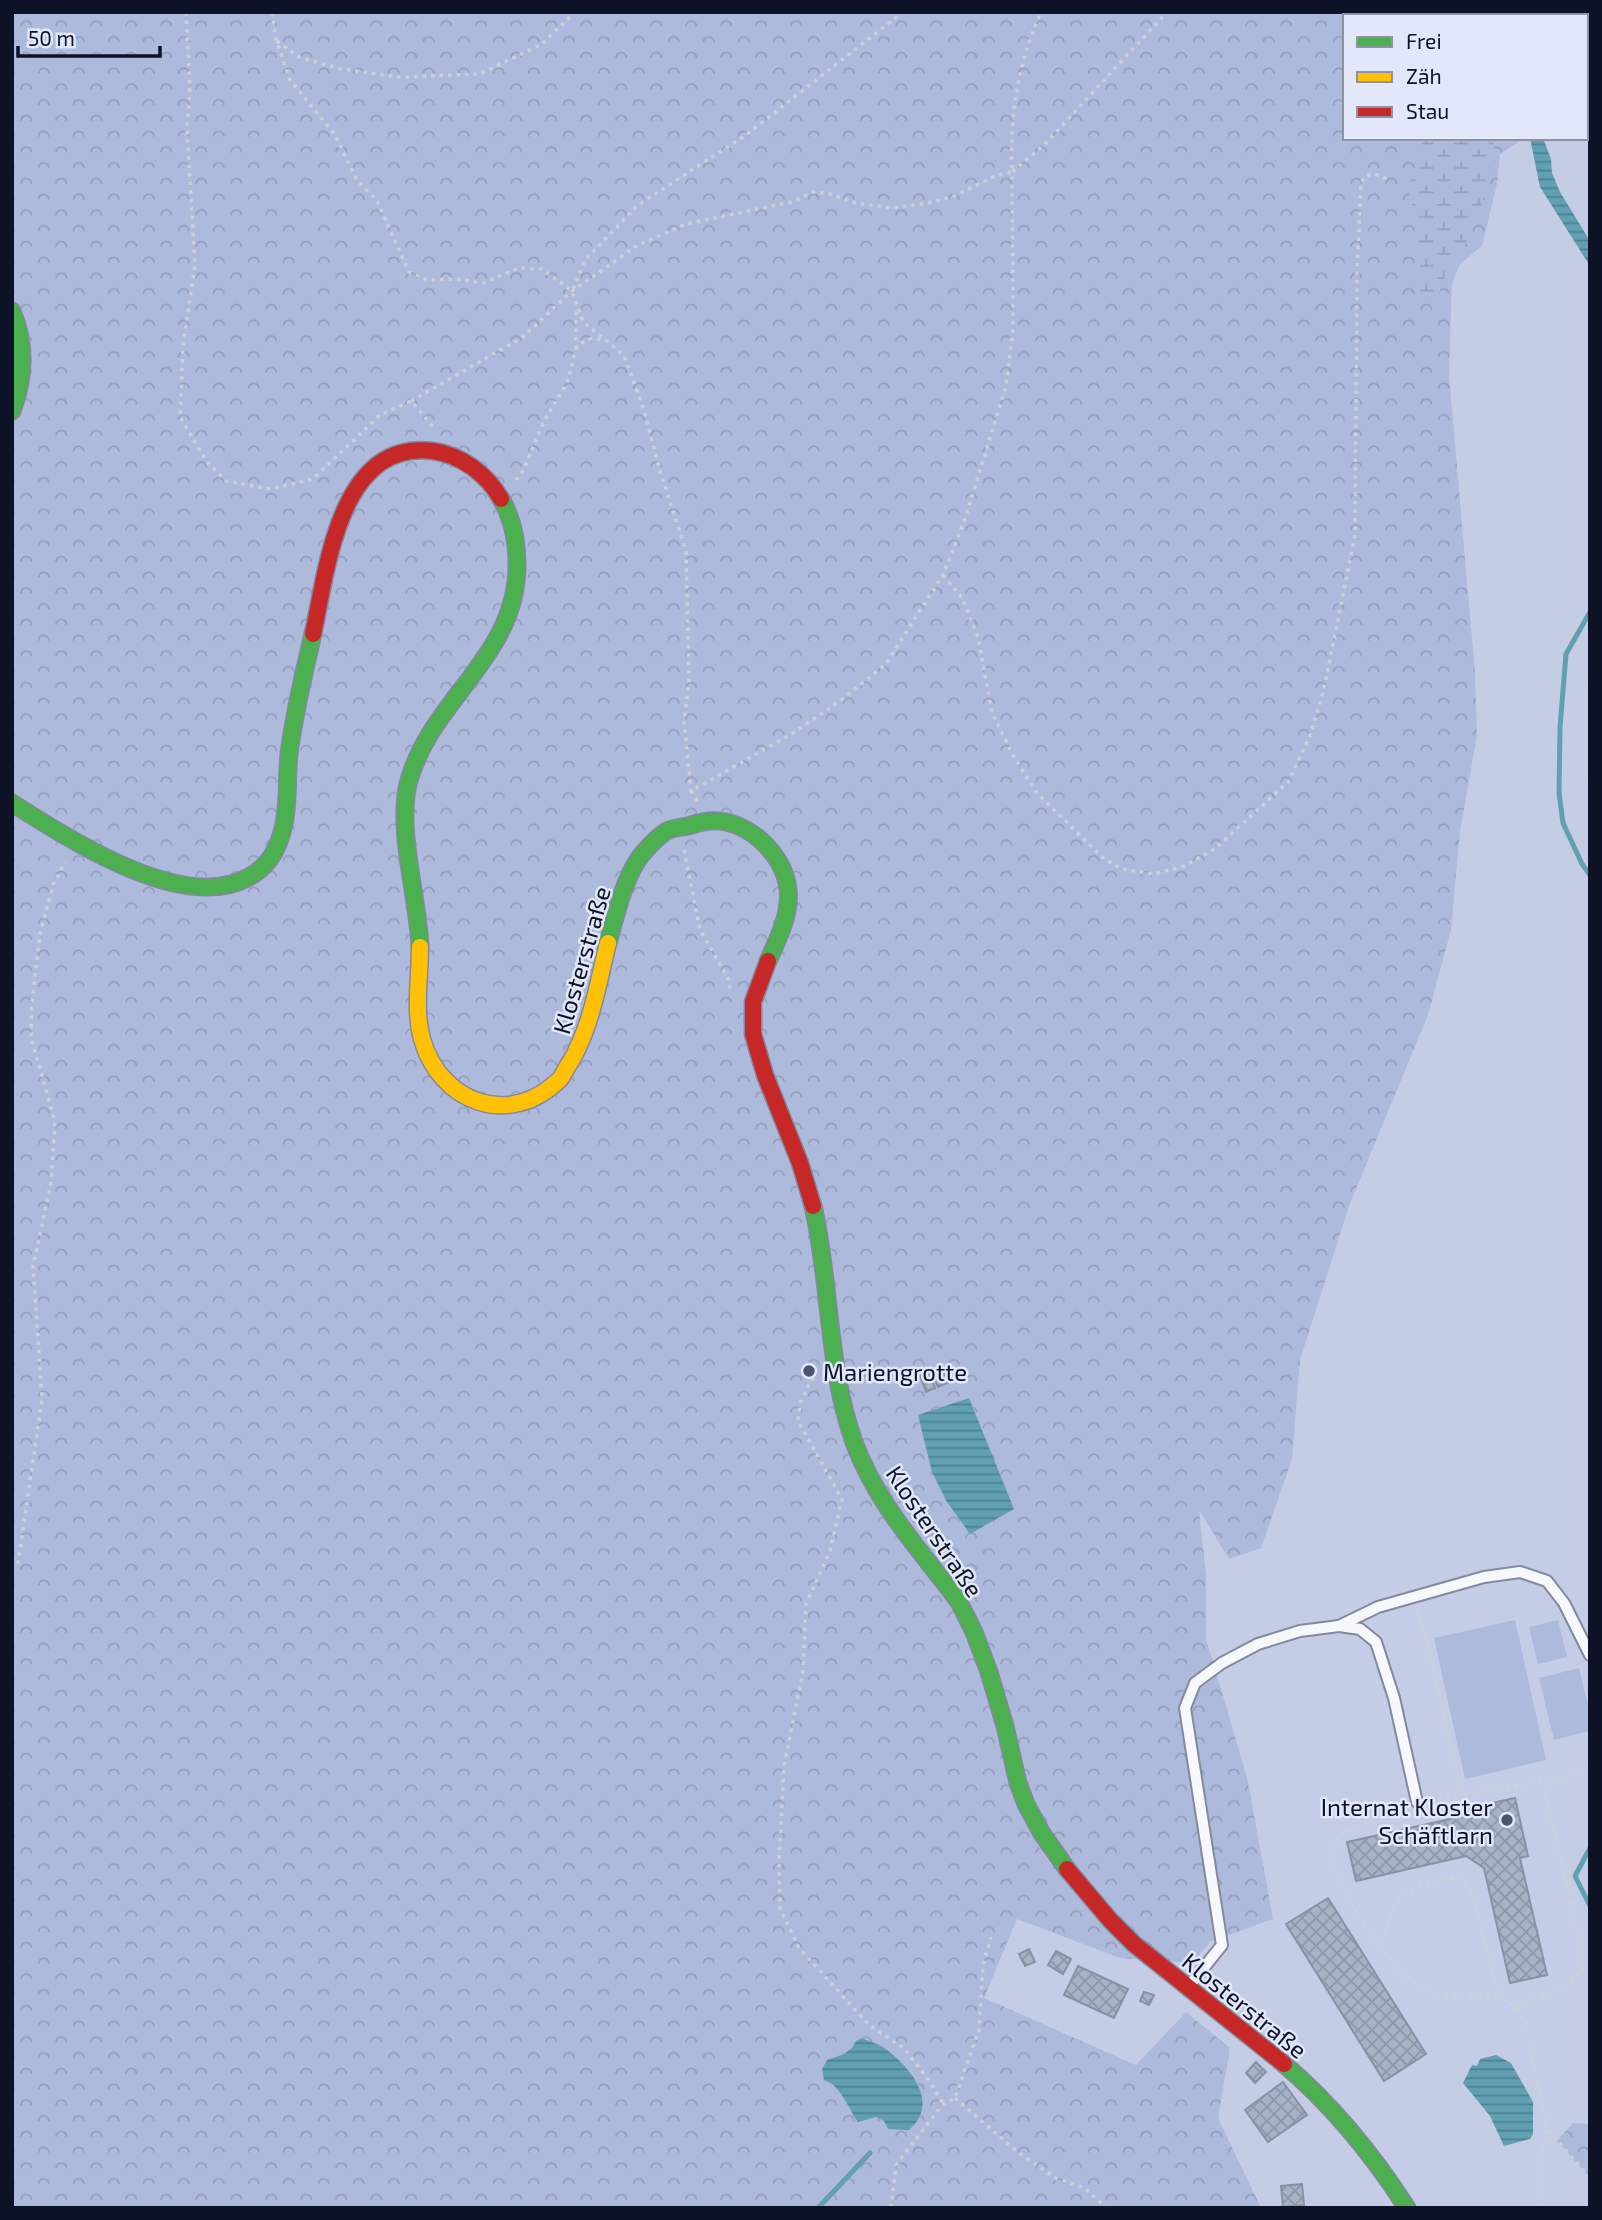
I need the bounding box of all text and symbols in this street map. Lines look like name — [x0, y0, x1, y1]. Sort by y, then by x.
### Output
scale bar — [18, 14, 159, 58]
legend — [1343, 14, 1588, 140]
text: 50 m — [28, 25, 75, 50]
text: Frei — [1406, 28, 1442, 53]
text: Zäh — [1406, 63, 1442, 88]
text: Stau — [1406, 98, 1449, 123]
street label: Klosterstraße — [546, 883, 616, 1037]
place label: Mariengrotte — [823, 1357, 967, 1386]
marker: Mariengrotte — [801, 1363, 817, 1379]
street label: Klosterstraße — [880, 1460, 990, 1602]
place label: Internat Kloster Schäftlarn — [1321, 1792, 1493, 1849]
marker: Internat Kloster Schäftlarn — [1499, 1812, 1515, 1828]
street label: Klosterstraße — [1177, 1946, 1313, 2064]

